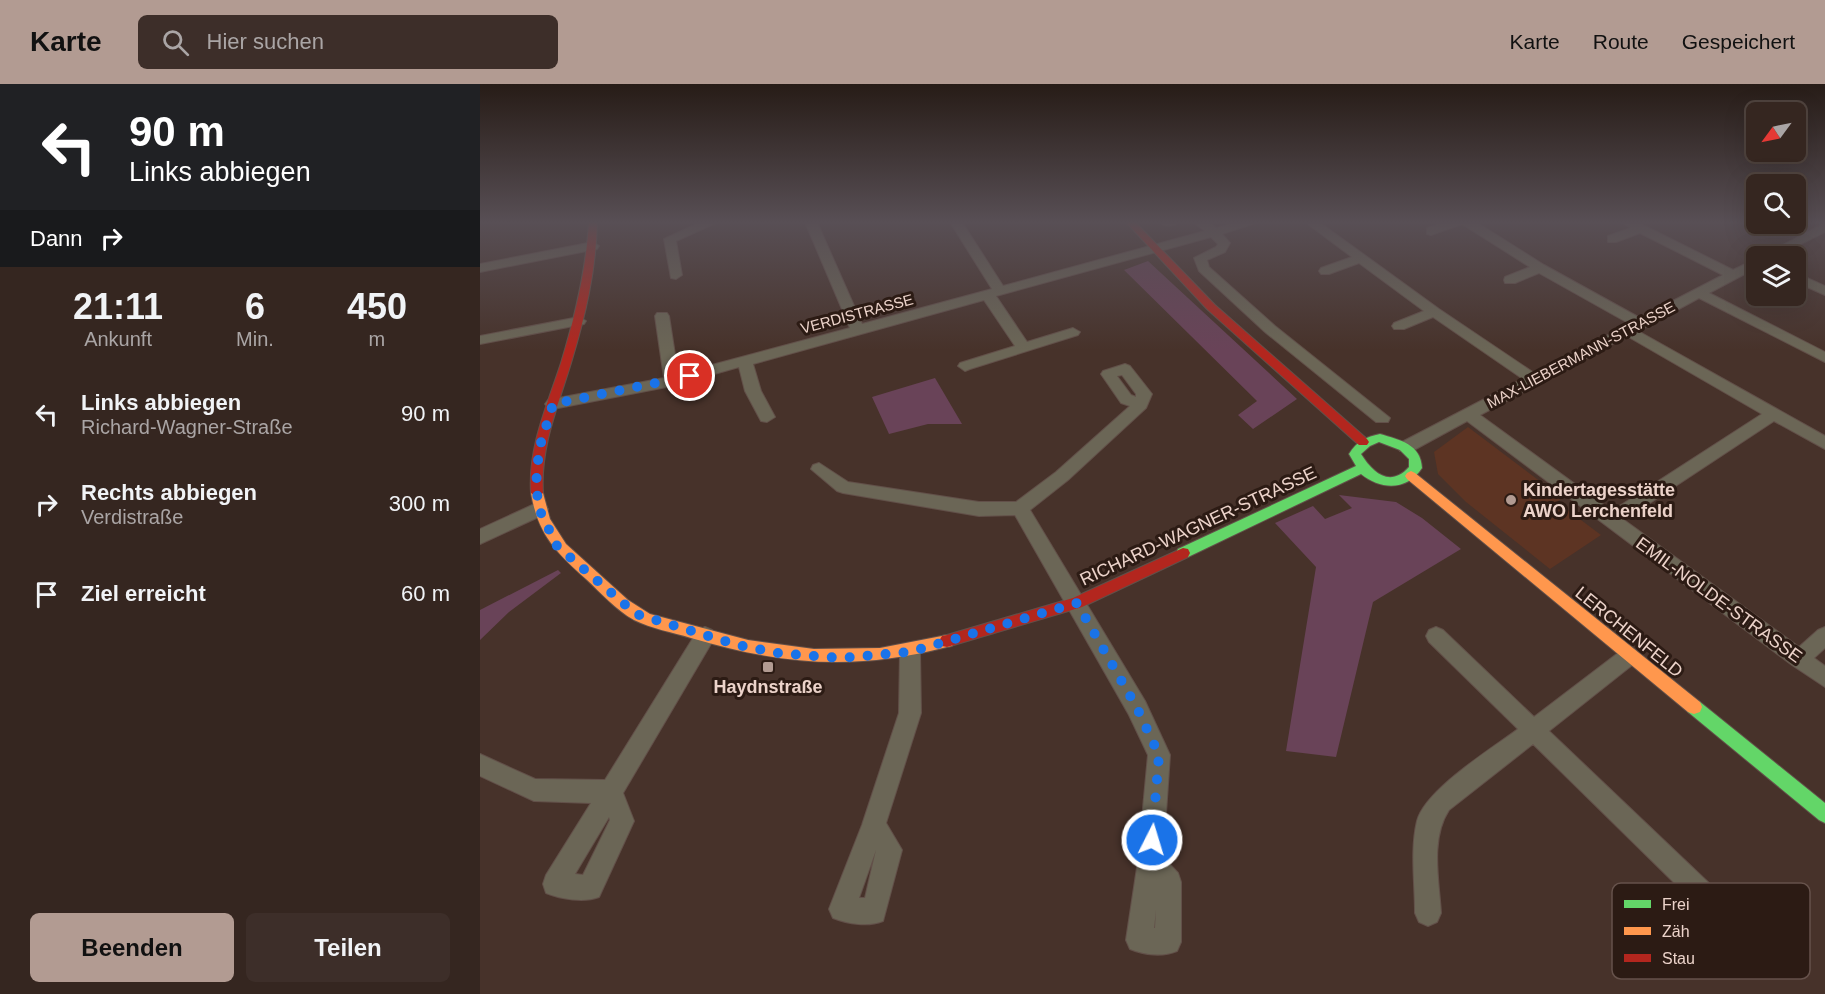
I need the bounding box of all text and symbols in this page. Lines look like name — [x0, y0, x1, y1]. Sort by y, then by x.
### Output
search box — [138, 15, 558, 69]
text: Karte — [30, 26, 102, 57]
icon: search — [159, 26, 192, 59]
text: Hier suchen — [207, 29, 324, 54]
text: Karte — [1510, 30, 1560, 53]
text: Route — [1593, 30, 1649, 53]
text: Gespeichert — [1682, 30, 1795, 53]
north arrow — [1746, 102, 1806, 162]
map controls — [1746, 102, 1806, 306]
icon: left — [30, 108, 108, 186]
text: 90 m — [129, 108, 225, 155]
text: Links abbiegen — [129, 157, 311, 187]
button: search — [1746, 174, 1806, 234]
icon: right — [95, 222, 128, 255]
text: Dann — [30, 226, 83, 251]
button: layers — [1746, 246, 1806, 306]
text: 21:11 — [73, 286, 163, 327]
text: 6 — [245, 286, 265, 327]
text: 450 — [347, 286, 407, 327]
street label: VERDISTRASSE — [799, 290, 915, 337]
street label: MAX-LIEBERMANN-STRASSE — [1484, 298, 1677, 411]
text: Ankunft — [84, 328, 152, 350]
text: Min. — [236, 328, 274, 350]
text: m — [369, 328, 385, 350]
pin — [664, 350, 715, 401]
icon: arrive — [673, 359, 706, 392]
text: Links abbiegen — [81, 390, 241, 415]
icon: left — [30, 398, 63, 431]
text: 90 m — [401, 401, 450, 426]
text: Richard-Wagner-Straße — [81, 416, 293, 438]
street label: RICHARD-WAGNER-STRASSE — [1077, 462, 1319, 590]
text: Rechts abbiegen — [81, 480, 257, 505]
place label: Kindertagesstätte AWO Lerchenfeld — [1523, 480, 1675, 521]
icon: right — [30, 488, 63, 521]
text: 300 m — [389, 491, 450, 516]
marker: Kindertagesstätte AWO Lerchenfeld — [1504, 493, 1518, 507]
text: Verdistraße — [81, 506, 183, 528]
street label: EMIL-NOLDE-STRASSE — [1632, 533, 1806, 667]
icon: arrive — [30, 578, 63, 611]
text: Ziel erreicht — [81, 581, 206, 606]
text: 60 m — [401, 581, 450, 606]
street label: LERCHENFELD — [1571, 583, 1687, 681]
marker: Haydnstraße — [761, 660, 775, 674]
place label: Haydnstraße — [713, 677, 823, 697]
position arrow — [1120, 808, 1184, 872]
legend — [1612, 883, 1810, 979]
text: Frei — [1662, 896, 1690, 913]
button: Beenden — [30, 913, 234, 982]
button: Teilen — [246, 913, 450, 982]
text: Zäh — [1662, 923, 1690, 940]
text: Stau — [1662, 950, 1695, 967]

